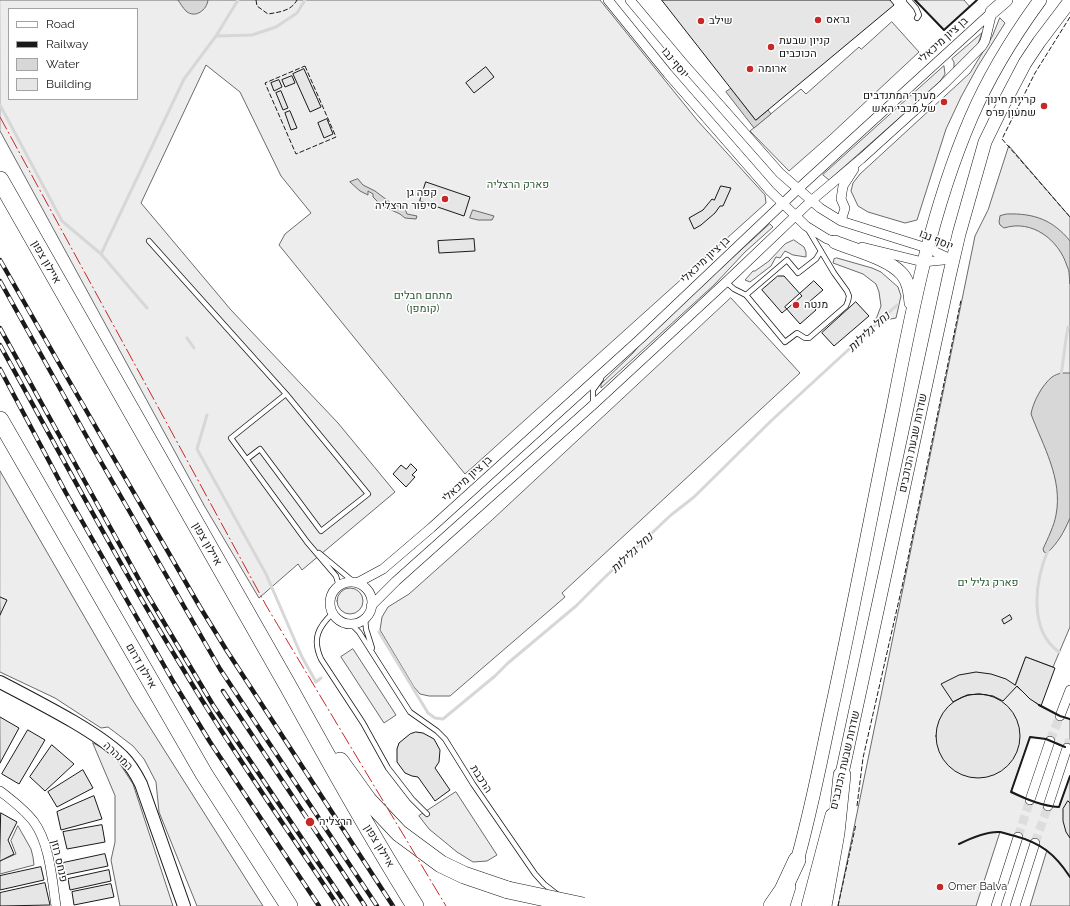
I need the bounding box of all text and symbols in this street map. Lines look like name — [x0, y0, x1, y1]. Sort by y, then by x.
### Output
legend — [8, 8, 138, 100]
place label: גראס — [826, 13, 850, 27]
place label: שילב — [709, 14, 732, 28]
street label: בן ציון מיכאלי — [915, 14, 971, 66]
marker: גראס — [813, 15, 823, 25]
marker: שילב — [696, 16, 706, 26]
text: Road — [46, 17, 75, 31]
place label: קניון שבעת הכוכבים — [779, 34, 830, 60]
text: Railway — [46, 37, 88, 51]
marker: קניון שבעת הכוכבים — [766, 42, 776, 52]
street label: יוסף נבו — [658, 45, 692, 81]
text: Water — [46, 57, 80, 71]
place label: ארומה — [758, 62, 787, 76]
marker: ארומה — [745, 64, 755, 74]
text: Building — [46, 77, 92, 91]
place label: מערך המתנדבים של מכבי האש — [863, 89, 936, 115]
place label: קריית חינוך שמעון פרס — [985, 93, 1036, 119]
marker: מערך המתנדבים של מכבי האש — [939, 97, 949, 107]
marker: קריית חינוך שמעון פרס — [1039, 101, 1049, 111]
park label: פארק הרצליה — [487, 178, 549, 192]
place label: קפה גן סיפור הרצליה — [375, 186, 437, 212]
marker: קפה גן סיפור הרצליה — [440, 194, 450, 204]
street label: יוסף נבו — [917, 227, 955, 253]
street label: בן ציון מיכאלי — [678, 234, 732, 286]
street label: איילון צפון — [28, 238, 64, 286]
park label: מתחם חבלים (קומפן) — [394, 289, 452, 315]
place label: מנטה — [804, 298, 828, 312]
marker: מנטה — [791, 300, 801, 310]
water label: נחל גלילות — [845, 309, 893, 355]
street label: שדרות שבעת הכוכבים — [896, 392, 930, 494]
street label: בן ציון מיכאלי — [439, 453, 495, 505]
street label: איילון צפון — [189, 520, 225, 568]
water label: נחל גלילות — [608, 530, 656, 576]
park label: פארק גליל ים — [958, 576, 1018, 590]
street label: איילון דרום — [123, 641, 159, 691]
street label: שדרות שבעת הכוכבים — [827, 709, 863, 811]
street label: המנהרה — [101, 739, 135, 773]
street label: הרכבת — [467, 763, 495, 795]
place label: הרצליה — [319, 815, 352, 829]
marker: הרצליה — [304, 816, 316, 828]
street label: איילון צפון — [361, 822, 397, 870]
street label: פנחס רוזן — [48, 839, 70, 883]
place label: Omer Balva — [948, 880, 1007, 894]
marker: Omer Balva — [935, 882, 945, 892]

